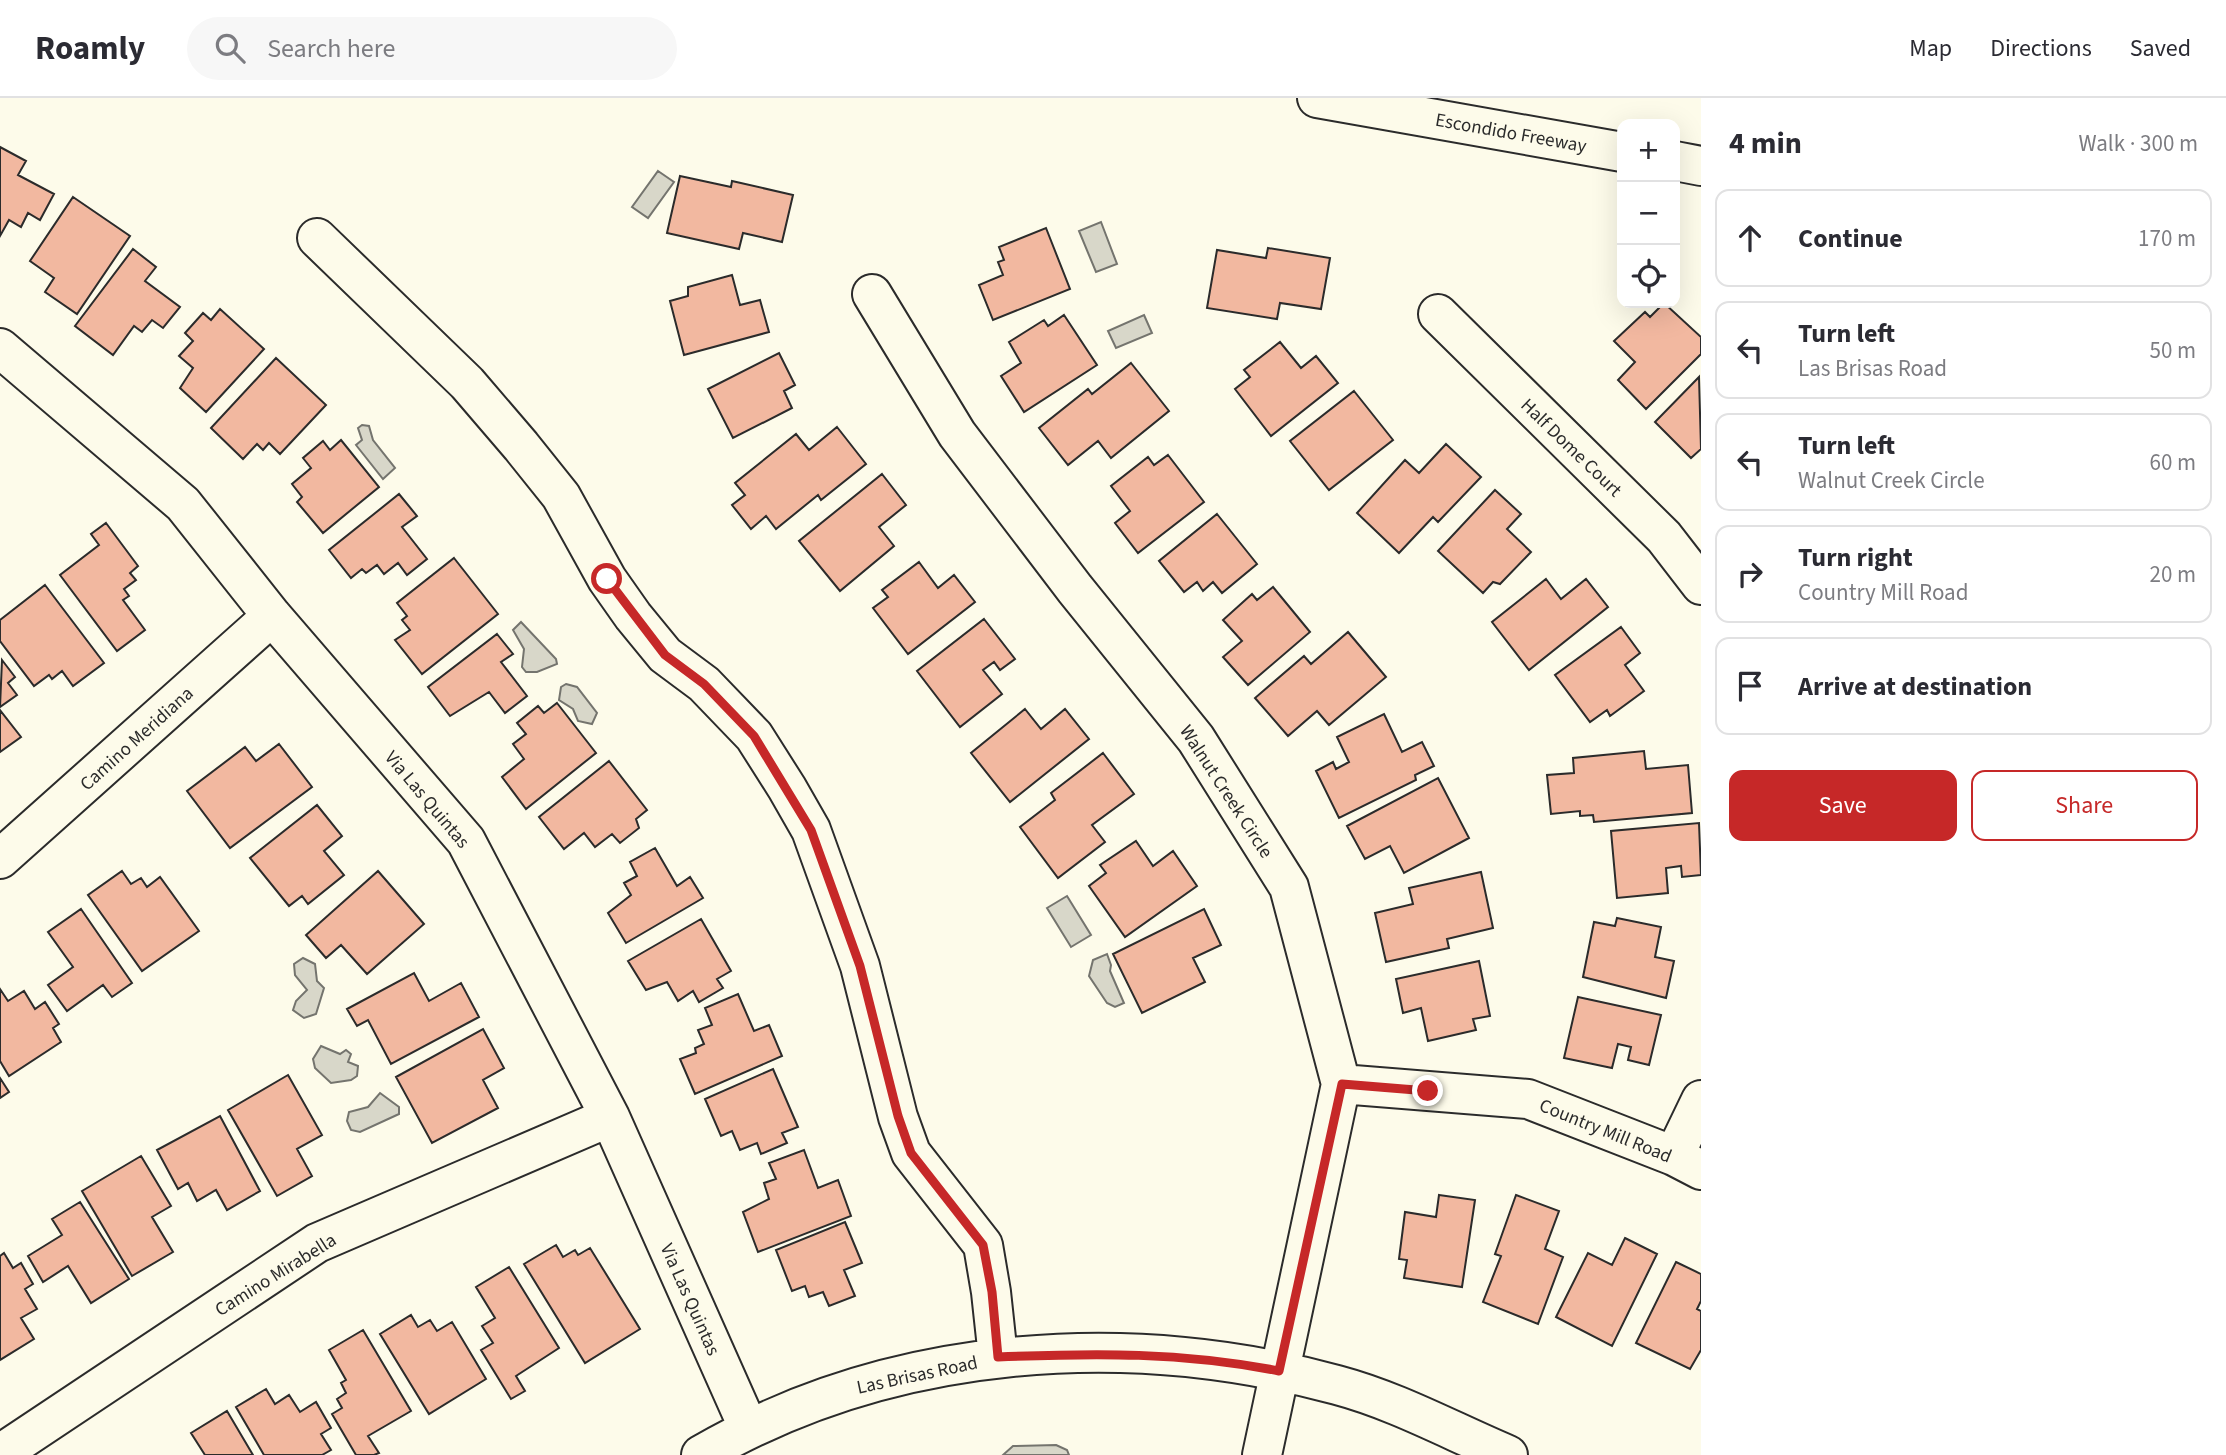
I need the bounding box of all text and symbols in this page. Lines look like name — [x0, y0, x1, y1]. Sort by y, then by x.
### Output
search box — [187, 17, 677, 80]
text: Roamly — [35, 25, 145, 72]
icon: search — [211, 29, 249, 67]
text: Search here — [267, 30, 395, 67]
text: Map — [1909, 31, 1952, 66]
text: Directions — [1990, 31, 2092, 66]
text: Saved — [2130, 31, 2191, 66]
street label: Escondido Freeway — [1433, 107, 1589, 160]
map controls — [1617, 119, 1680, 308]
button: + — [1617, 119, 1680, 182]
text: 4 min — [1729, 122, 1802, 165]
text: Walk · 300 m — [2079, 127, 2198, 160]
button: − — [1617, 182, 1680, 245]
icon: ahead — [1731, 219, 1769, 257]
text: Continue — [1798, 220, 1903, 257]
text: 170 m — [2138, 222, 2196, 255]
button: locate — [1617, 245, 1680, 308]
text: Turn left — [1798, 315, 1895, 352]
icon: left — [1731, 331, 1769, 369]
text: 50 m — [2149, 334, 2196, 367]
text: Las Brisas Road — [1798, 352, 1947, 385]
street label: Half Dome Court — [1514, 393, 1628, 504]
text: Turn left — [1798, 427, 1895, 464]
icon: left — [1731, 443, 1769, 481]
text: 60 m — [2149, 446, 2196, 479]
text: Walnut Creek Circle — [1798, 464, 1985, 497]
text: Turn right — [1798, 539, 1913, 576]
icon: right — [1731, 555, 1769, 593]
text: 20 m — [2149, 558, 2196, 591]
route start — [591, 563, 622, 594]
text: Country Mill Road — [1798, 576, 1968, 609]
icon: arrive — [1731, 667, 1769, 705]
text: Arrive at destination — [1798, 668, 2032, 705]
street label: Camino Meridiana — [74, 681, 200, 798]
street label: Walnut Creek Circle — [1172, 720, 1279, 864]
street label: Via Las Quintas — [378, 745, 476, 855]
button: Save — [1729, 770, 1957, 841]
button: Share — [1971, 770, 2198, 841]
route end — [1412, 1075, 1443, 1106]
street label: Country Mill Road — [1535, 1092, 1676, 1170]
street label: Camino Mirabella — [210, 1227, 342, 1323]
street label: Via Las Quintas — [653, 1239, 726, 1360]
street label: Las Brisas Road — [854, 1349, 980, 1401]

